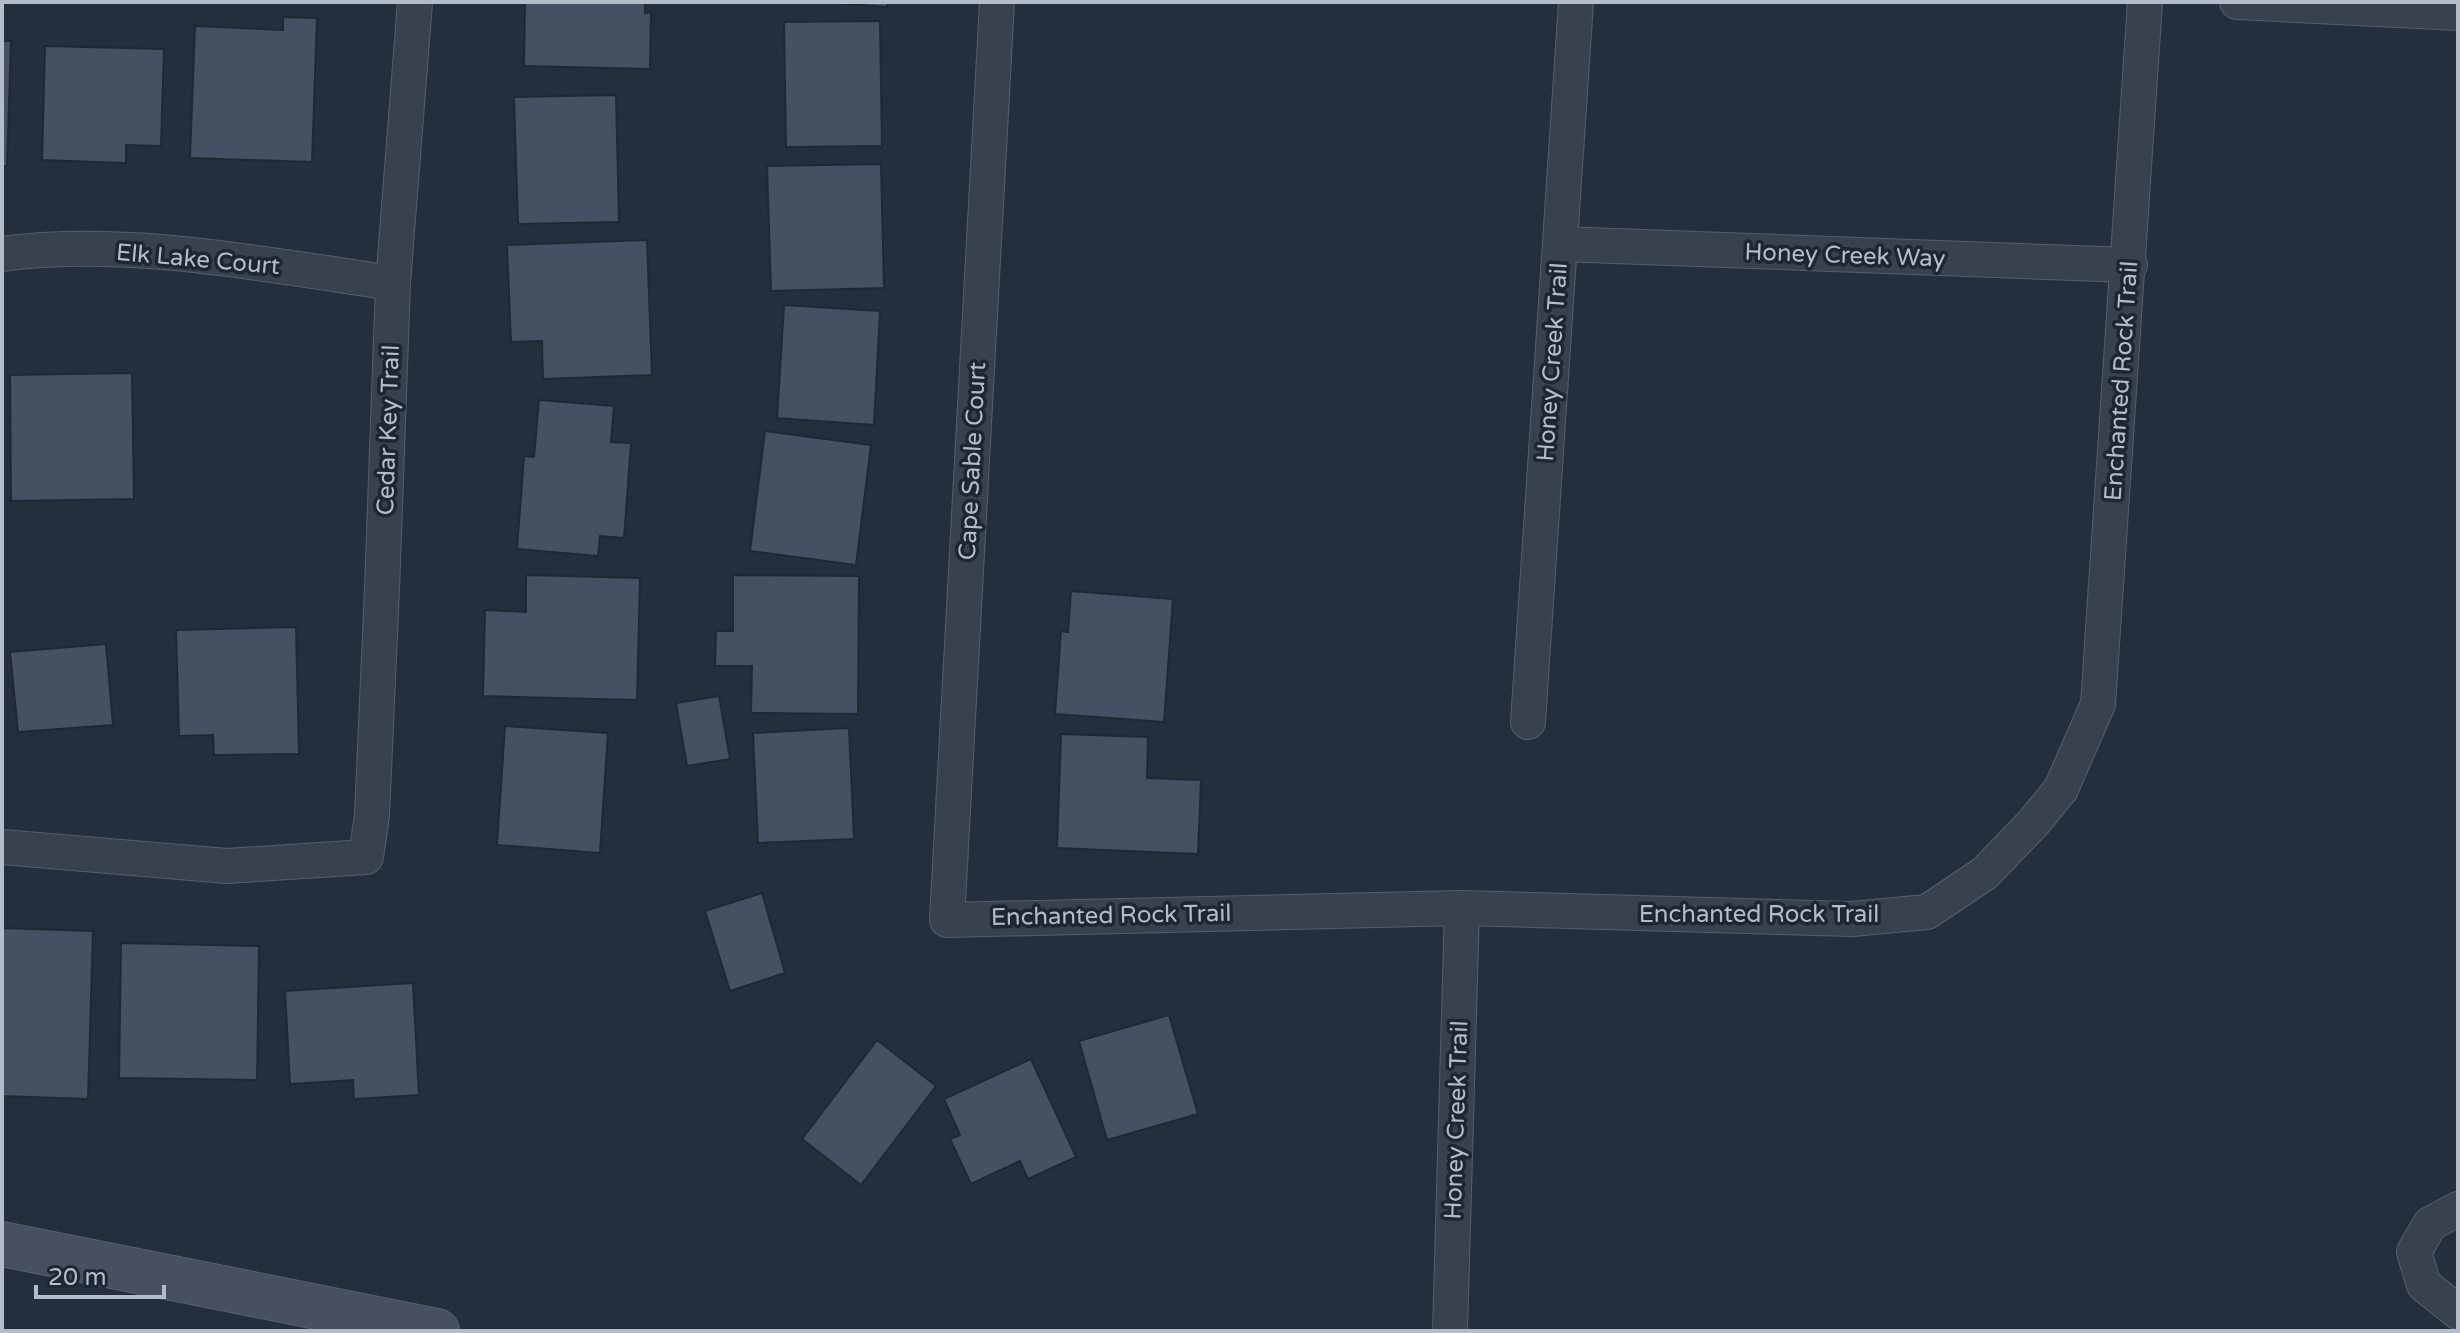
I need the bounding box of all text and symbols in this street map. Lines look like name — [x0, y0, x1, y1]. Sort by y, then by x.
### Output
street label: Elk Lake Court — [115, 238, 281, 281]
street label: Honey Creek Way — [1744, 238, 1946, 273]
street label: Enchanted Rock Trail — [2099, 260, 2144, 502]
street label: Honey Creek Trail — [1531, 262, 1574, 462]
street label: Cedar Key Trail — [371, 344, 406, 516]
street label: Cape Sable Court — [953, 361, 992, 561]
street label: Enchanted Rock Trail — [990, 899, 1232, 932]
street label: Enchanted Rock Trail — [1639, 900, 1879, 929]
street label: Honey Creek Trail — [1439, 1020, 1474, 1220]
scale bar — [36, 1249, 164, 1299]
text: 20 m — [48, 1263, 106, 1292]

